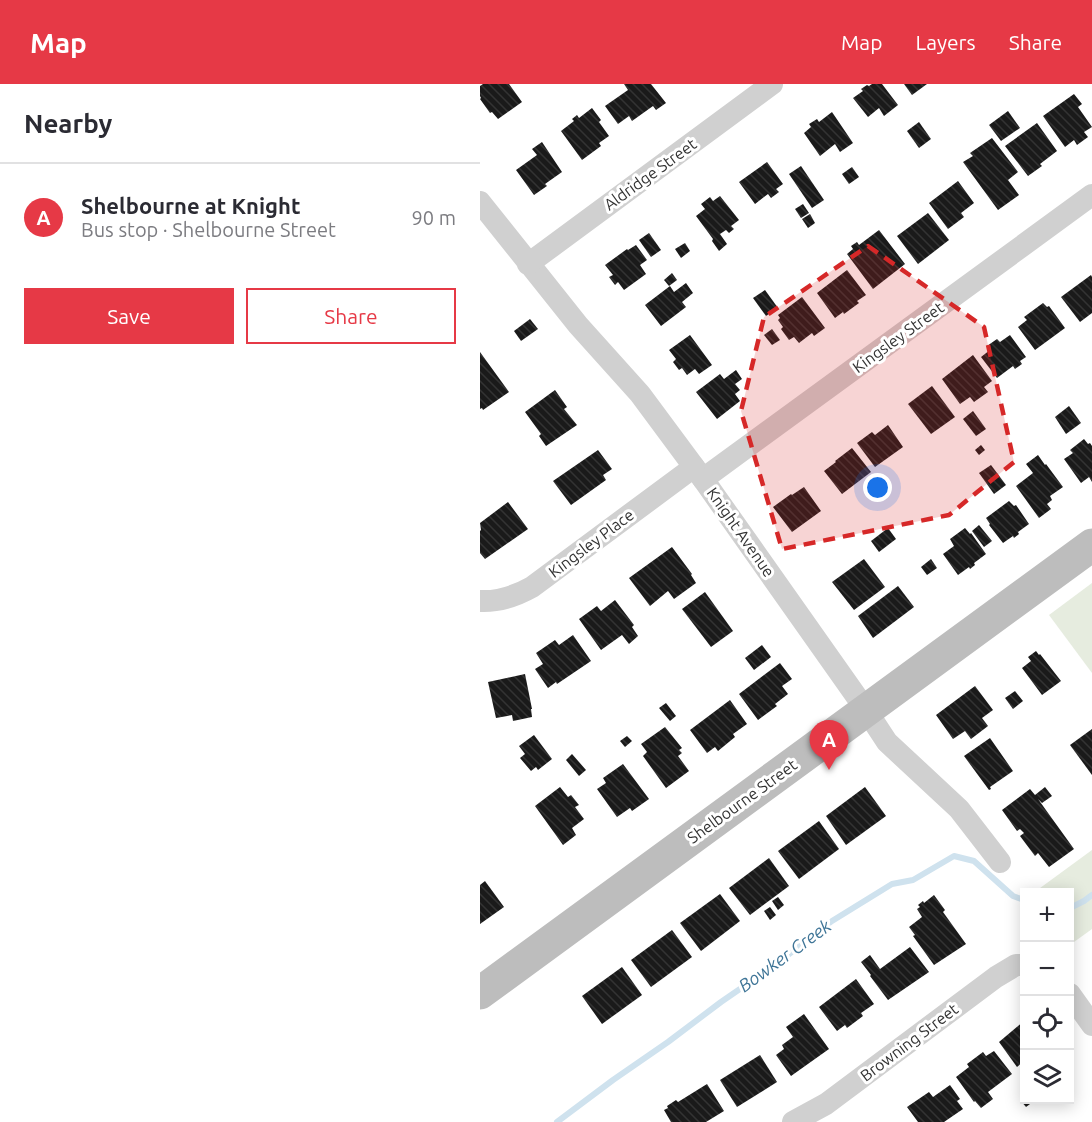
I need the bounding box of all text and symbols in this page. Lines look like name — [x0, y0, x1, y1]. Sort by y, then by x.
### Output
text: Map — [30, 27, 87, 58]
text: Map — [841, 30, 882, 54]
text: Layers — [915, 30, 976, 54]
text: Share — [1009, 30, 1062, 54]
text: Nearby — [24, 109, 112, 138]
street label: Aldridge Street — [600, 134, 700, 214]
text: Shelbourne at Knight — [81, 193, 300, 218]
text: A — [36, 206, 51, 229]
text: 90 m — [412, 206, 456, 229]
text: Bus stop · Shelbourne Street — [81, 218, 336, 241]
button: Save — [24, 288, 234, 344]
button: Share — [246, 288, 456, 344]
street label: Kingsley Street — [849, 297, 948, 376]
your location — [863, 473, 892, 502]
street label: Knight Avenue — [704, 484, 778, 580]
street label: Kingsley Place — [545, 505, 637, 581]
pin: A — [810, 720, 848, 770]
street label: Shelbourne Street — [684, 755, 801, 847]
map controls — [1020, 888, 1074, 1104]
button: + — [1020, 888, 1074, 942]
water label: Bowker Creek — [734, 915, 835, 995]
button: − — [1020, 942, 1074, 996]
button: locate — [1020, 996, 1074, 1050]
street label: Browning Street — [857, 999, 962, 1085]
button: layers — [1020, 1050, 1074, 1104]

